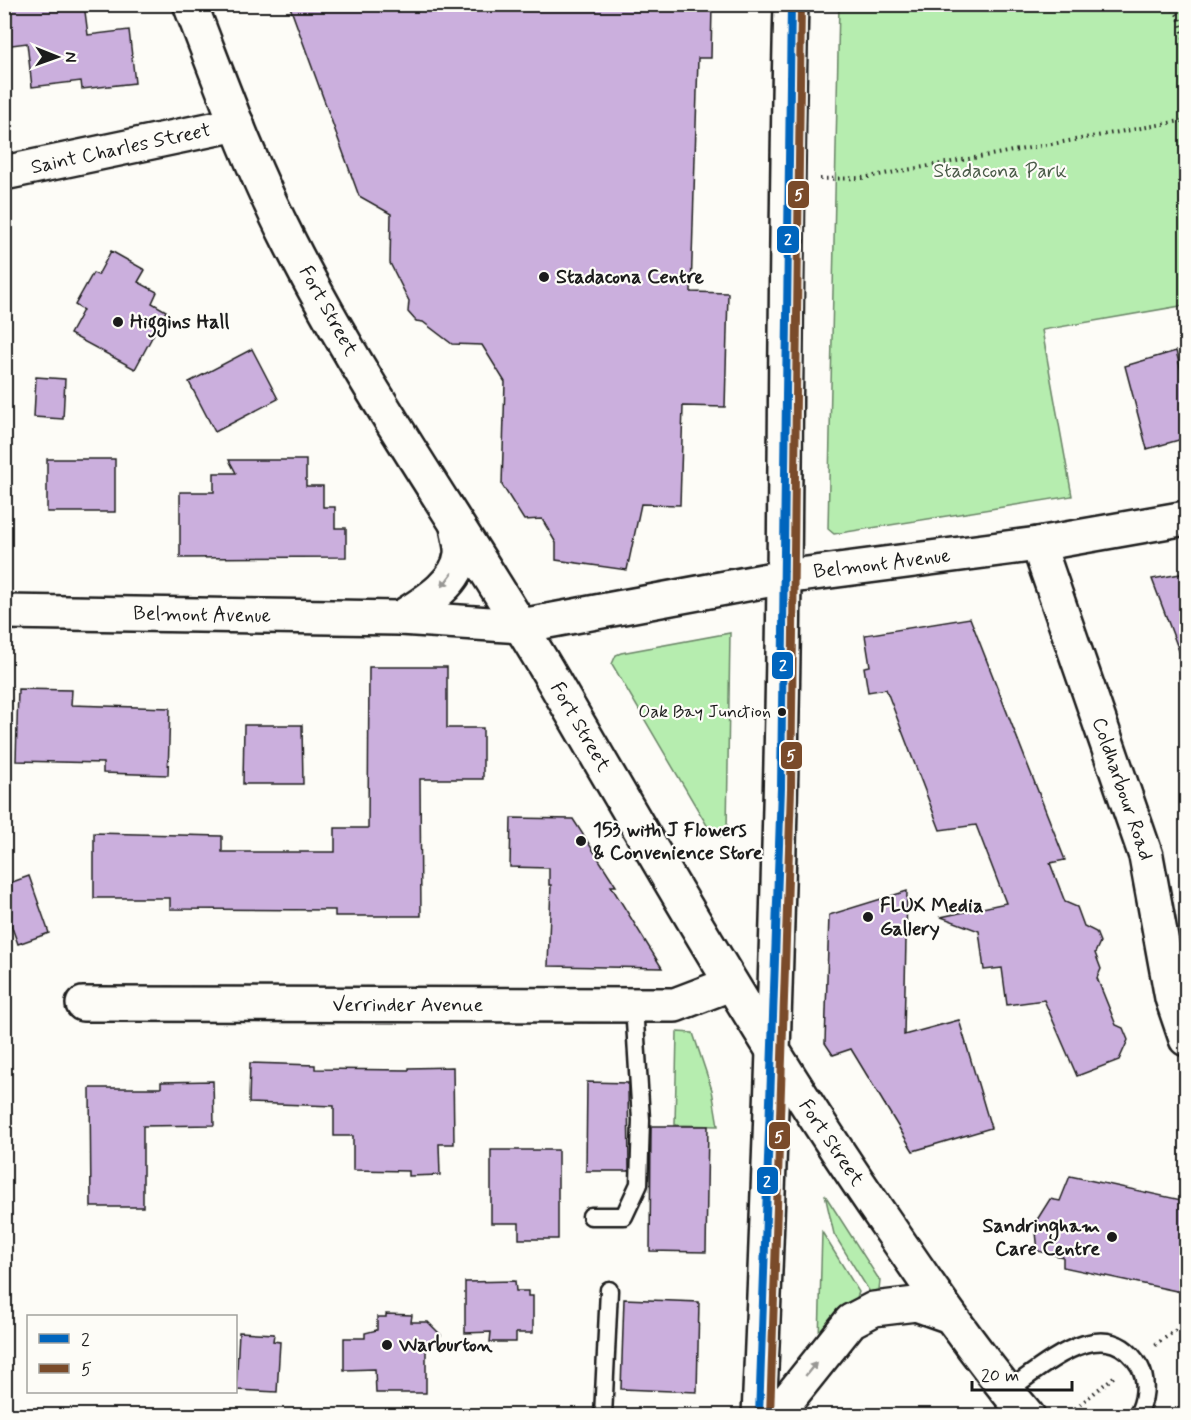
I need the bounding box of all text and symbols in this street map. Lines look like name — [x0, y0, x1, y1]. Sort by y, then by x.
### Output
north arrow — [27, 27, 87, 87]
text: N — [60, 52, 81, 63]
street label: Saint Charles Street — [28, 117, 214, 181]
park label: Stadacona Park — [933, 158, 1067, 185]
line badge: 5 — [787, 180, 810, 209]
text: 5 — [794, 185, 804, 206]
line badge: 2 — [776, 225, 800, 254]
text: 2 — [784, 230, 792, 251]
street label: Fort Street — [292, 261, 364, 361]
place label: Stadacona Centre — [556, 264, 704, 291]
marker: Stadacona Centre — [537, 270, 551, 284]
place label: Higgins Hall — [130, 309, 229, 338]
marker: Higgins Hall — [111, 315, 125, 329]
street label: Belmont Avenue — [812, 542, 952, 586]
one-way arrow — [440, 572, 453, 588]
street label: Belmont Avenue — [133, 600, 271, 630]
line badge: 2 — [771, 651, 794, 680]
text: 2 — [779, 656, 787, 677]
street label: Fort Street — [543, 677, 617, 777]
place label: Oak Bay Junction — [638, 700, 771, 724]
marker: Oak Bay Junction — [776, 706, 788, 718]
street label: Coldharbour Road — [1085, 714, 1159, 864]
line badge: 5 — [780, 741, 803, 770]
text: 5 — [786, 746, 796, 767]
place label: 153 with J Flowers & Convenience Store — [593, 817, 763, 867]
marker: 153 with J Flowers & Convenience Store — [574, 834, 588, 848]
place label: FLUX Media Gallery — [880, 893, 984, 943]
marker: FLUX Media Gallery — [861, 910, 875, 924]
street label: Verrinder Avenue — [333, 992, 484, 1019]
street label: Fort Street — [792, 1094, 870, 1192]
line badge: 5 — [768, 1121, 791, 1150]
text: 5 — [774, 1127, 784, 1148]
line badge: 2 — [756, 1166, 779, 1195]
text: 2 — [763, 1172, 771, 1193]
place label: Sandringham Care Centre — [982, 1213, 1100, 1263]
marker: Sandringham Care Centre — [1105, 1230, 1119, 1244]
legend — [27, 1315, 237, 1393]
text: 2 — [81, 1328, 90, 1352]
place label: Warburton — [398, 1332, 493, 1359]
marker: Warburton — [380, 1338, 394, 1352]
scale bar — [972, 1354, 1072, 1392]
text: 5 — [81, 1358, 92, 1382]
one-way arrow — [805, 1362, 817, 1377]
text: 20 m — [981, 1364, 1019, 1388]

